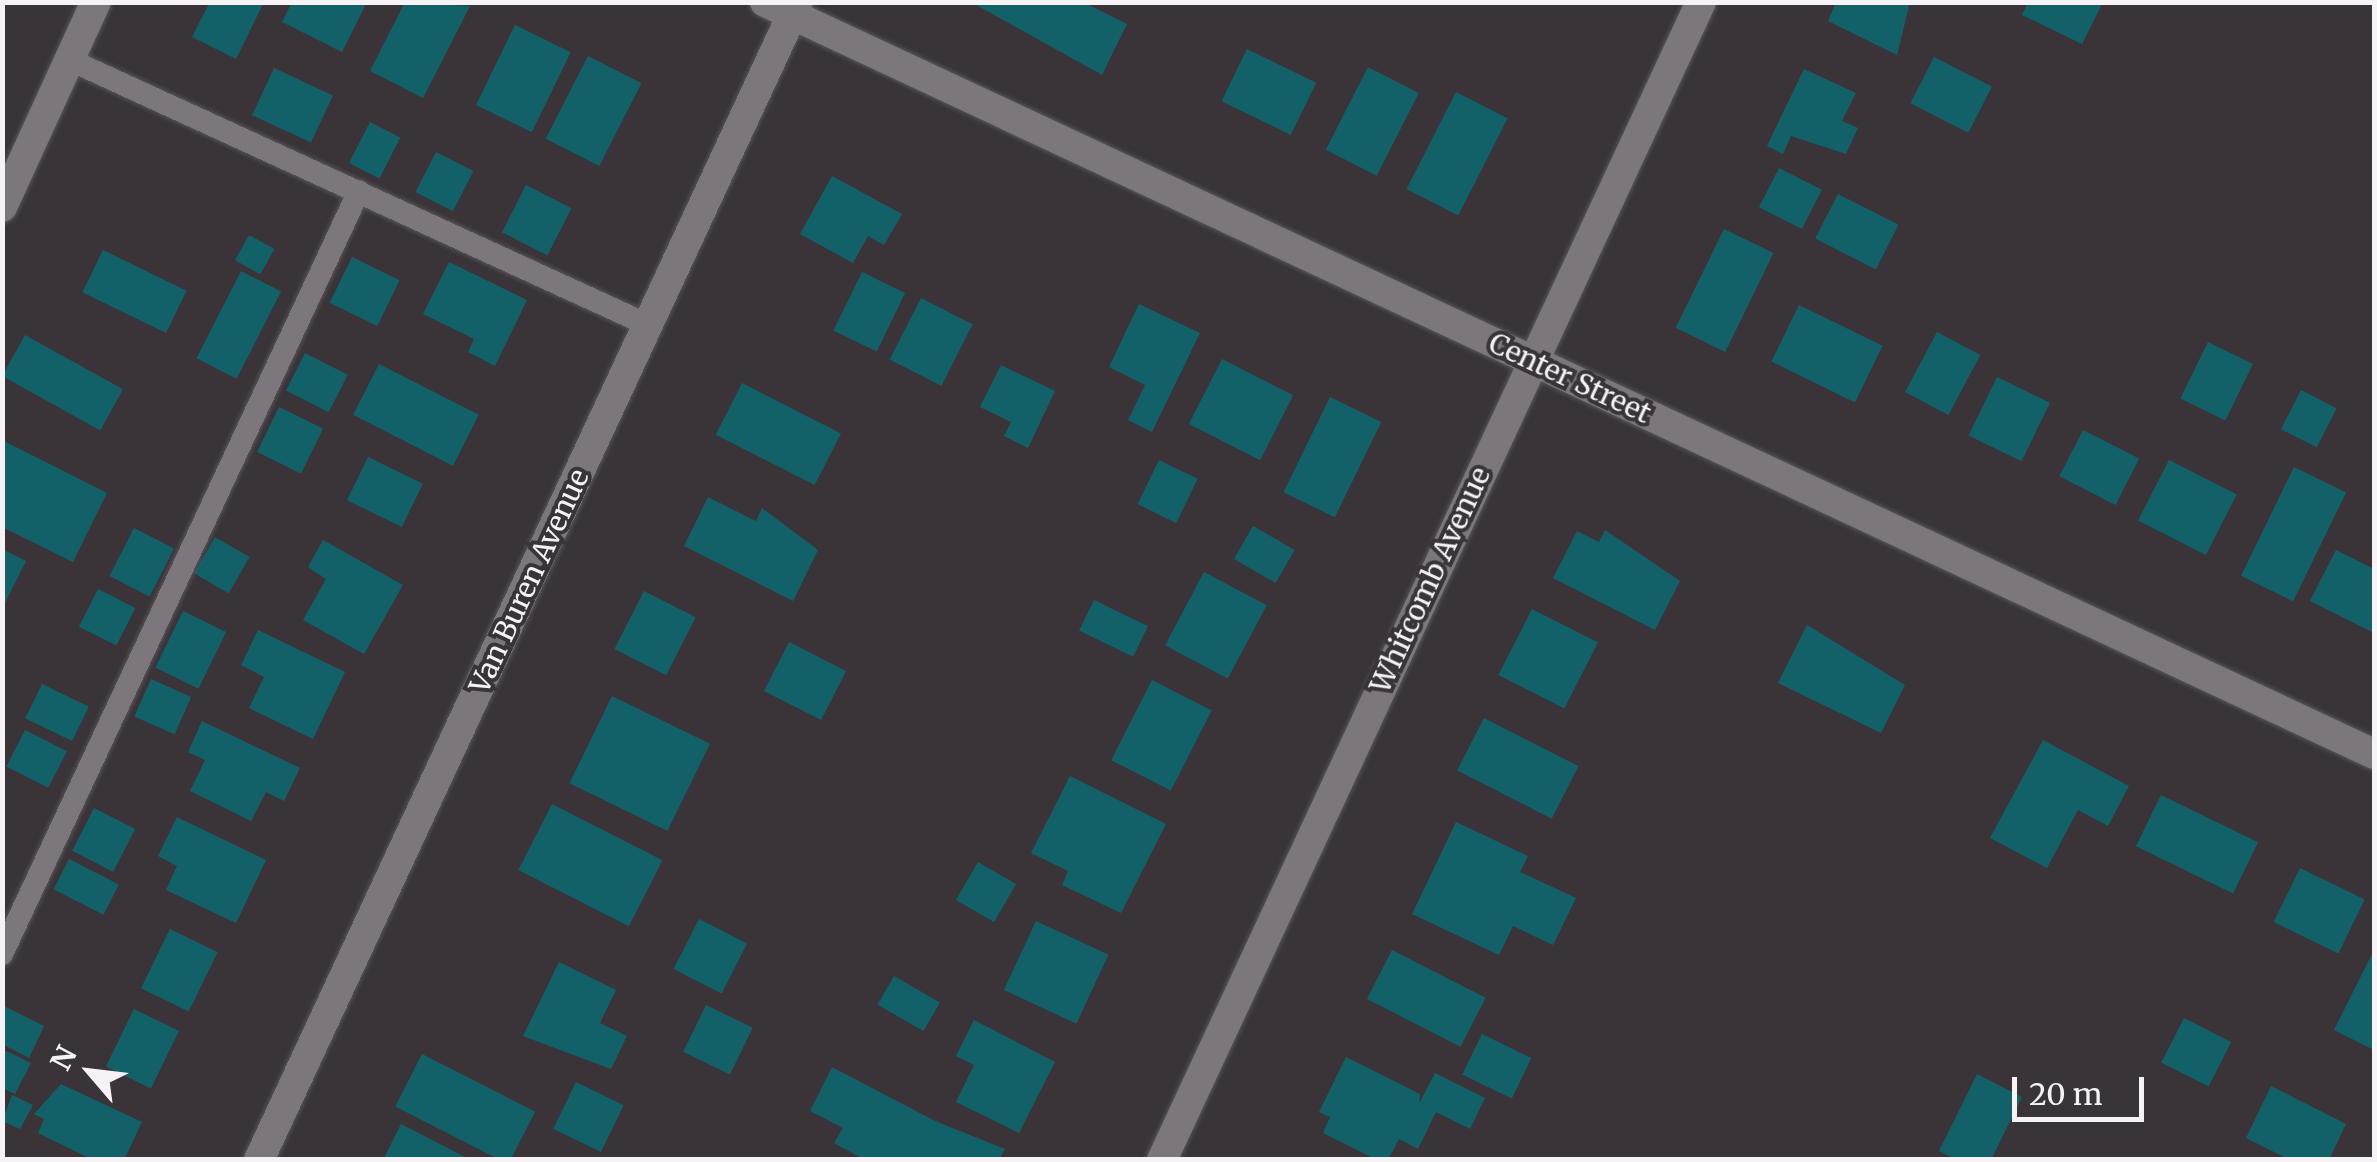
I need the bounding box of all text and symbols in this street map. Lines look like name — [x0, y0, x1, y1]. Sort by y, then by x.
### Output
street label: Center Street — [1484, 326, 1656, 430]
street label: Whitcomb Avenue — [1363, 462, 1497, 698]
street label: Van Buren Avenue — [462, 464, 596, 698]
north arrow — [40, 1022, 140, 1122]
text: N — [42, 1040, 85, 1076]
scale bar — [2017, 1057, 2150, 1119]
text: 20 m — [2029, 1075, 2102, 1113]

